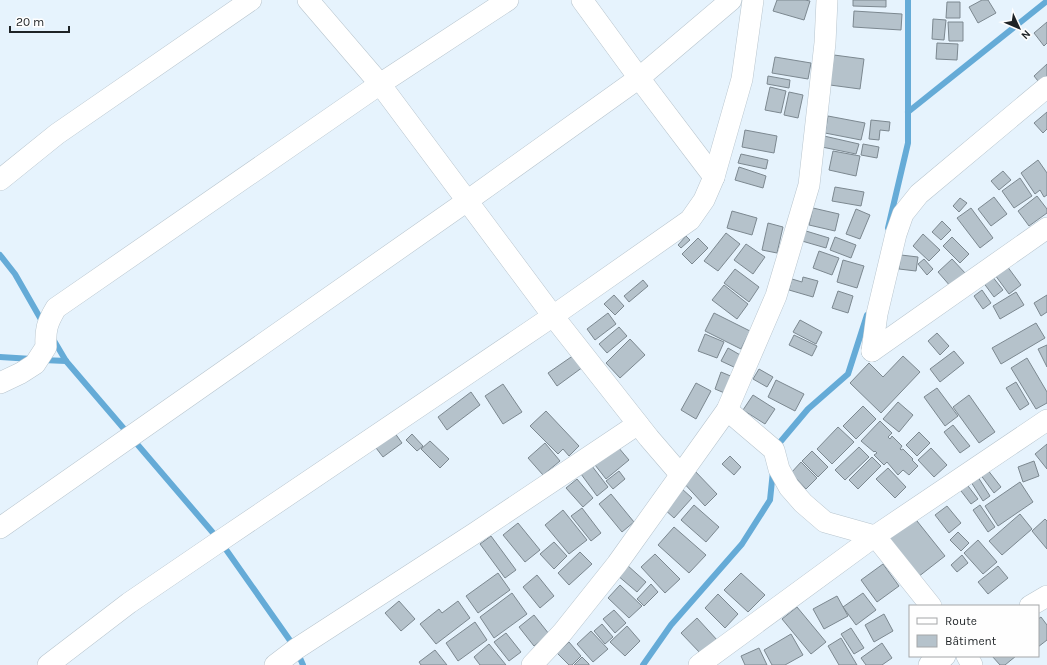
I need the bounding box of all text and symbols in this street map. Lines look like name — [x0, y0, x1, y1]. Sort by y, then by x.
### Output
scale bar — [10, 8, 69, 34]
north arrow — [999, 8, 1039, 48]
text: 20 m — [16, 15, 44, 29]
text: N — [1018, 27, 1033, 42]
legend — [909, 605, 1039, 657]
text: Route — [945, 614, 977, 628]
text: Bâtiment — [945, 634, 997, 648]

